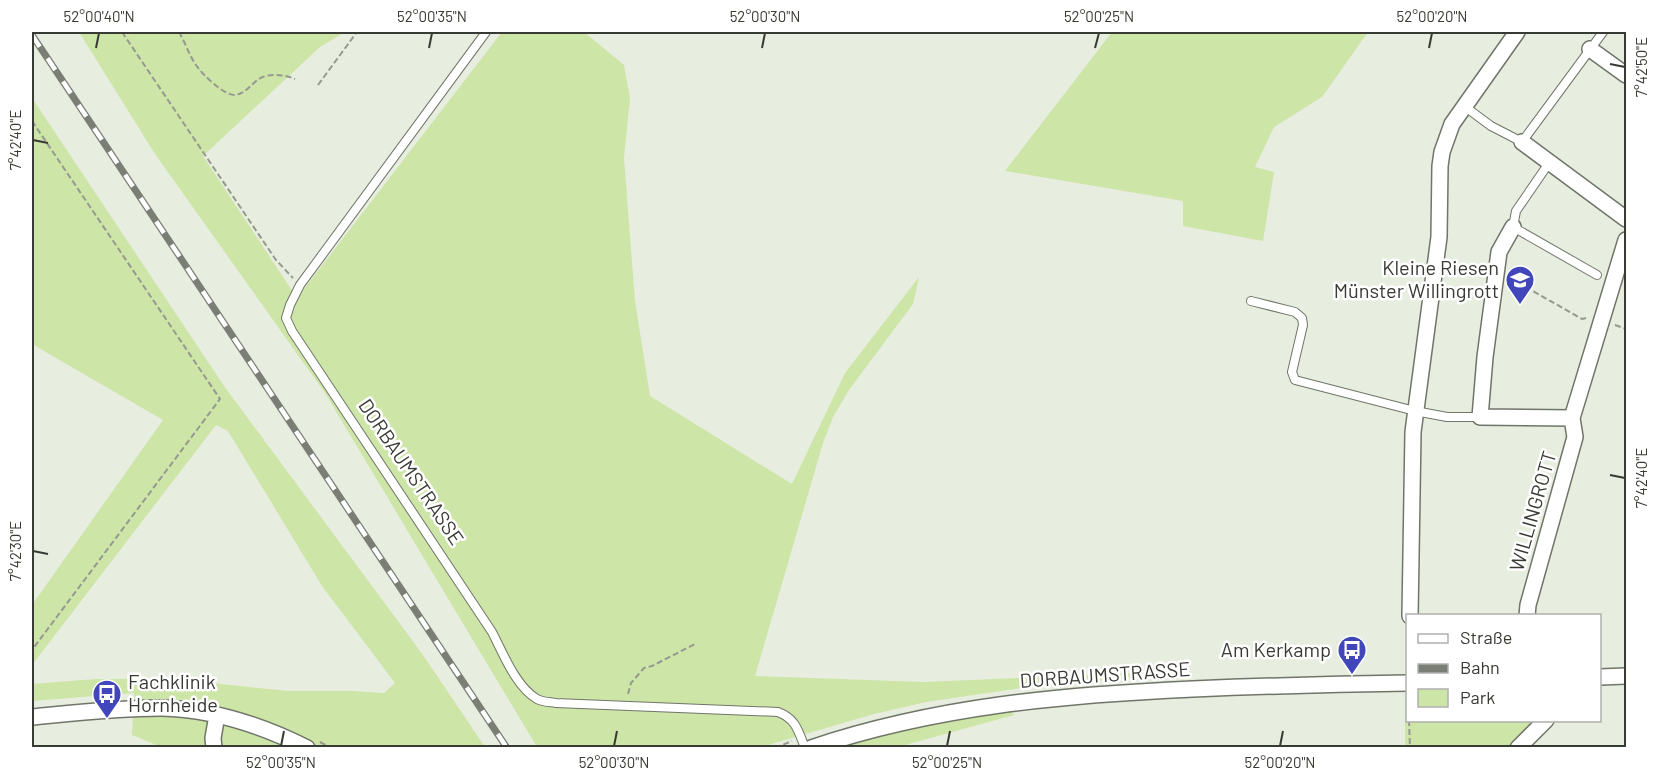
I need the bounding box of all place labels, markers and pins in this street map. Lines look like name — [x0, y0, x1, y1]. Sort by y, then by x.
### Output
place label: Kleine Riesen Münster Willingrott — [1334, 255, 1499, 302]
school or university icon: Kleine Riesen Münster Willingrott — [1504, 264, 1536, 306]
bus stop icon: Am Kerkamp — [1336, 634, 1368, 676]
place label: Am Kerkamp — [1221, 637, 1331, 661]
place label: Fachklinik Hornheide — [128, 669, 218, 716]
bus stop icon: Fachklinik Hornheide — [91, 678, 123, 720]

